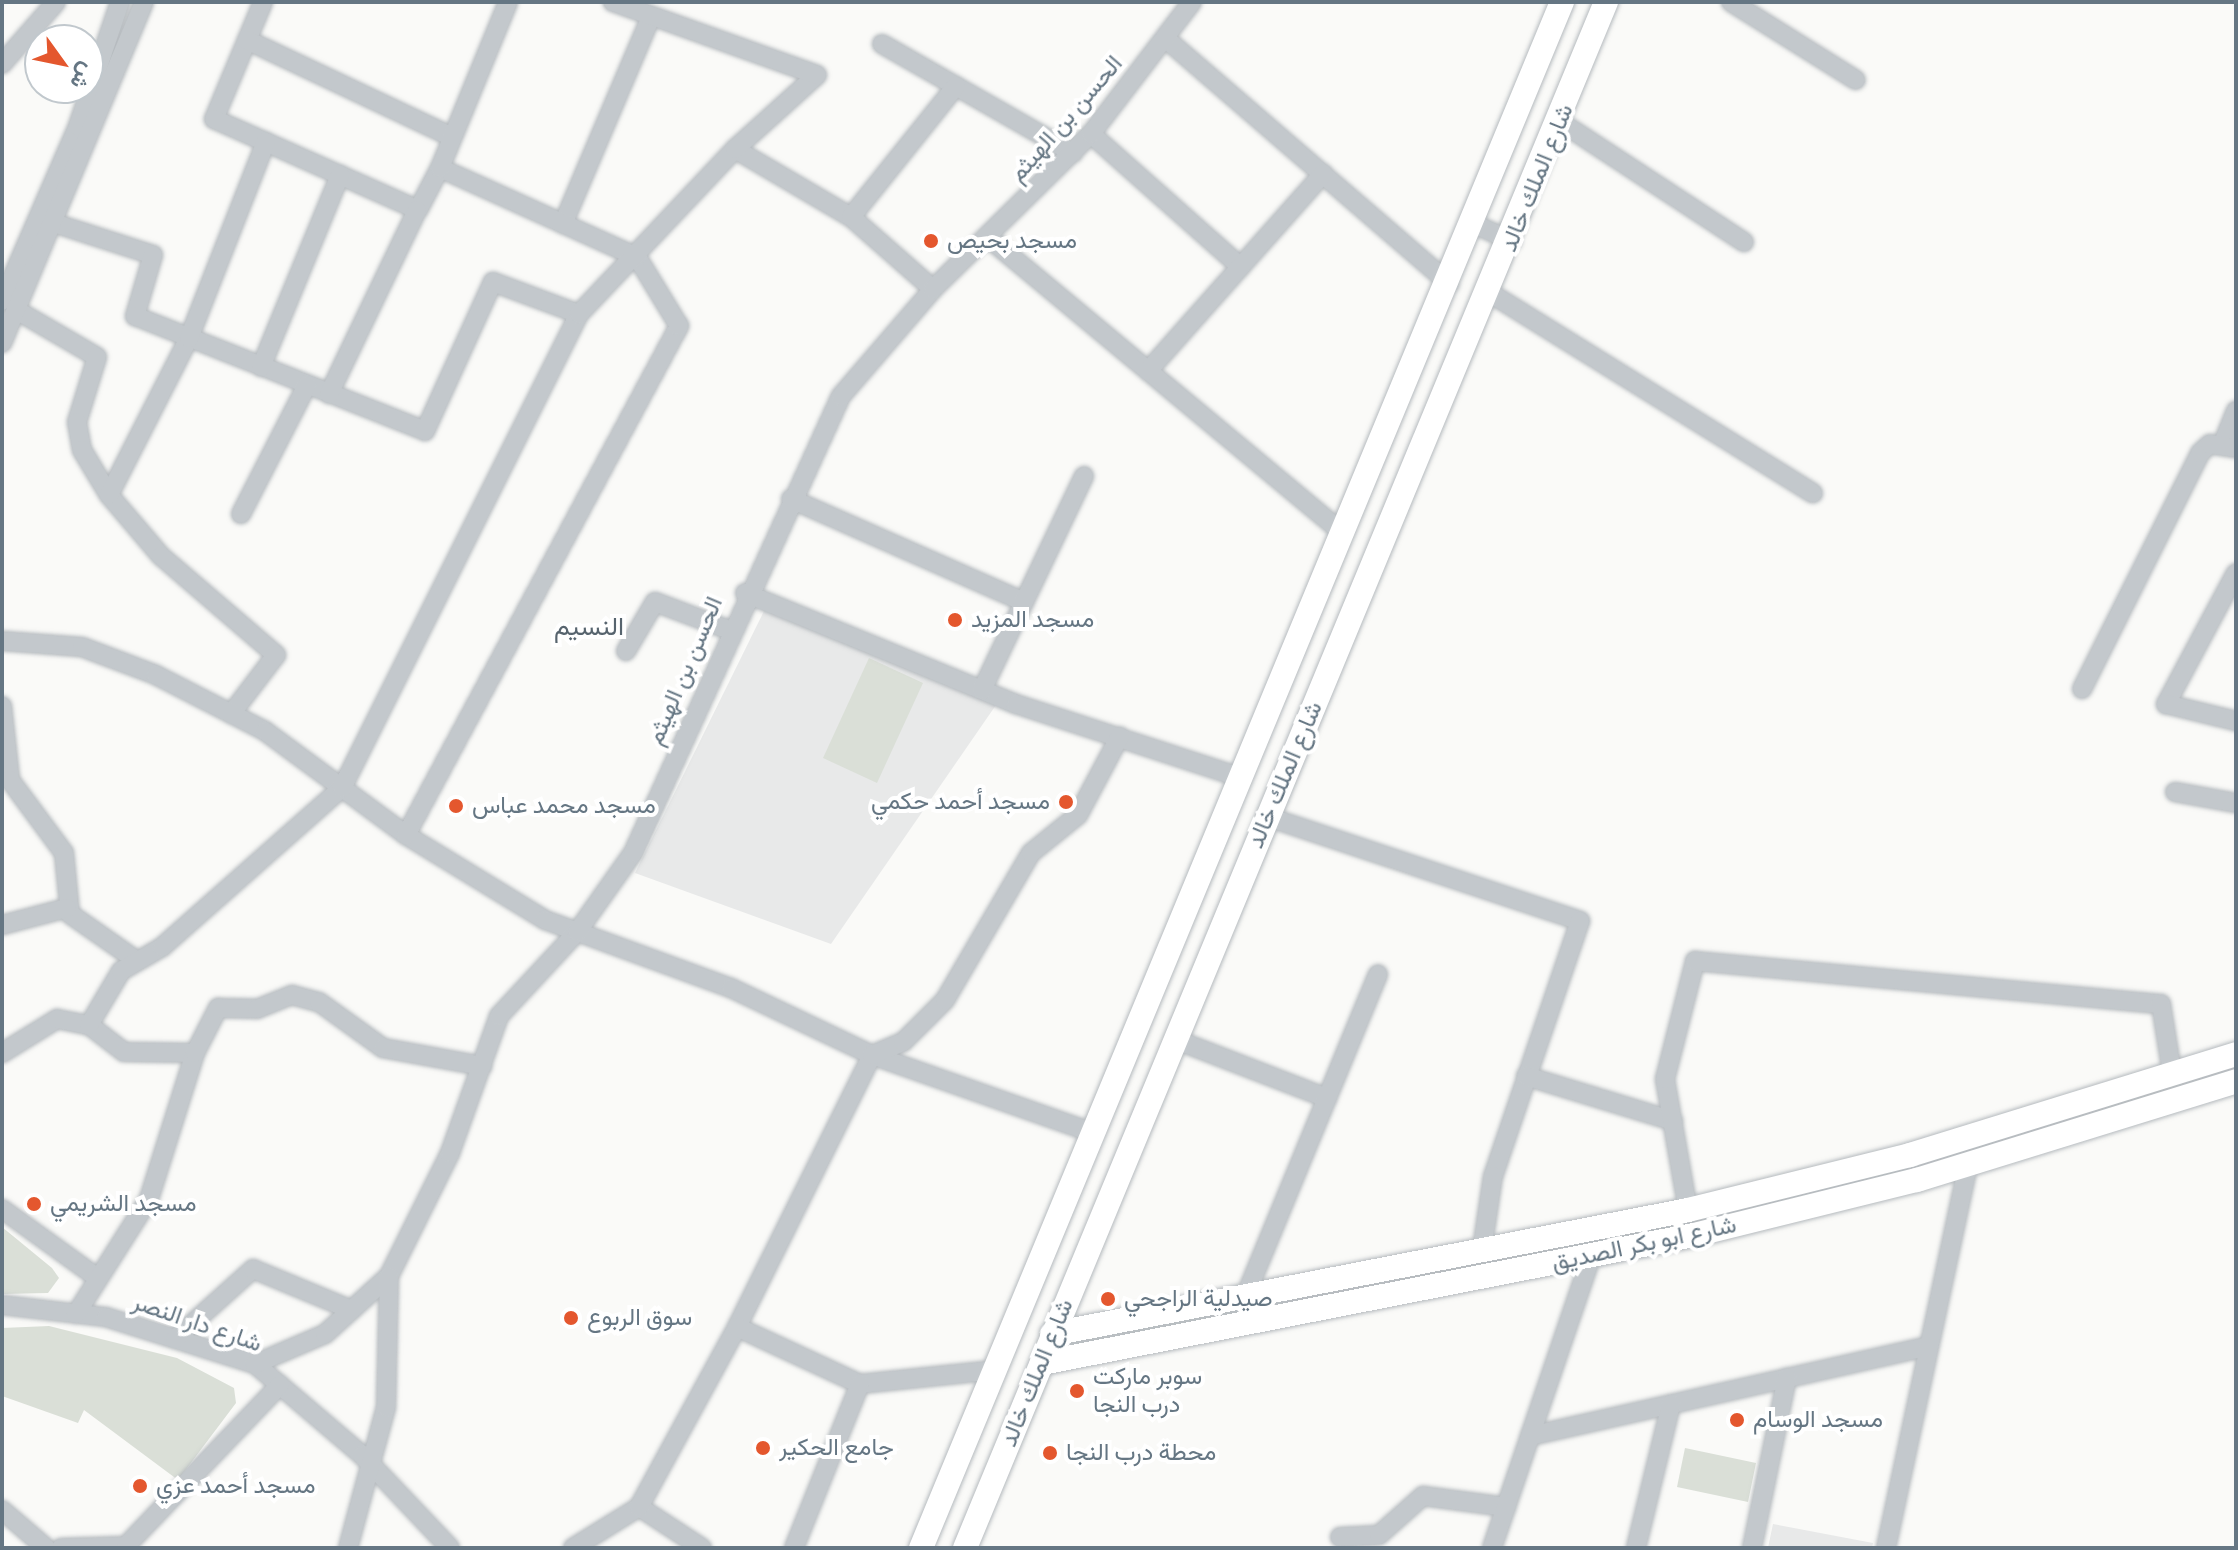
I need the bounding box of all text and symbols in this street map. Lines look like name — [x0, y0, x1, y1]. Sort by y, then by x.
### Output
north arrow — [24, 24, 104, 104]
street label: الحسن بن الهيثم — [1003, 50, 1129, 188]
text: ش — [64, 58, 101, 95]
street label: شارع الملك خالد — [1494, 100, 1580, 256]
place label: مسجد بحيص — [947, 227, 1077, 255]
marker: مسجد بحيص — [922, 232, 940, 250]
street label: الحسن بن الهيثم — [641, 593, 729, 749]
place label: مسجد المزيد — [971, 606, 1094, 634]
marker: مسجد المزيد — [946, 611, 964, 629]
district label: النسيم — [554, 612, 624, 644]
street label: شارع الملك خالد — [1241, 697, 1329, 853]
place label: مسجد أحمد حكمي — [871, 788, 1050, 816]
place label: مسجد محمد عباس — [472, 792, 656, 820]
marker: مسجد أحمد حكمي — [1057, 793, 1075, 811]
marker: مسجد محمد عباس — [447, 797, 465, 815]
place label: مسجد الشريمي — [50, 1190, 197, 1218]
marker: مسجد الشريمي — [25, 1195, 43, 1213]
street label: شارع ابو بكر الصديق — [1549, 1210, 1739, 1278]
place label: صيدلية الراجحي — [1124, 1285, 1273, 1313]
street label: شارع دار النصر — [129, 1287, 265, 1359]
marker: صيدلية الراجحي — [1099, 1290, 1117, 1308]
street label: شارع الملك خالد — [994, 1295, 1080, 1451]
place label: سوق الربوع — [587, 1304, 692, 1332]
marker: سوق الربوع — [562, 1309, 580, 1327]
place label: سوبر ماركت درب النجا — [1093, 1363, 1202, 1419]
marker: سوبر ماركت درب النجا — [1068, 1382, 1086, 1400]
place label: مسجد الوسام — [1753, 1406, 1883, 1434]
marker: مسجد الوسام — [1728, 1411, 1746, 1429]
place label: جامع الحكير — [779, 1434, 894, 1462]
marker: جامع الحكير — [754, 1439, 772, 1457]
place label: محطة درب النجا — [1066, 1439, 1216, 1467]
marker: محطة درب النجا — [1041, 1444, 1059, 1462]
place label: مسجد أحمد عزي — [156, 1472, 316, 1500]
marker: مسجد أحمد عزي — [131, 1477, 149, 1495]

